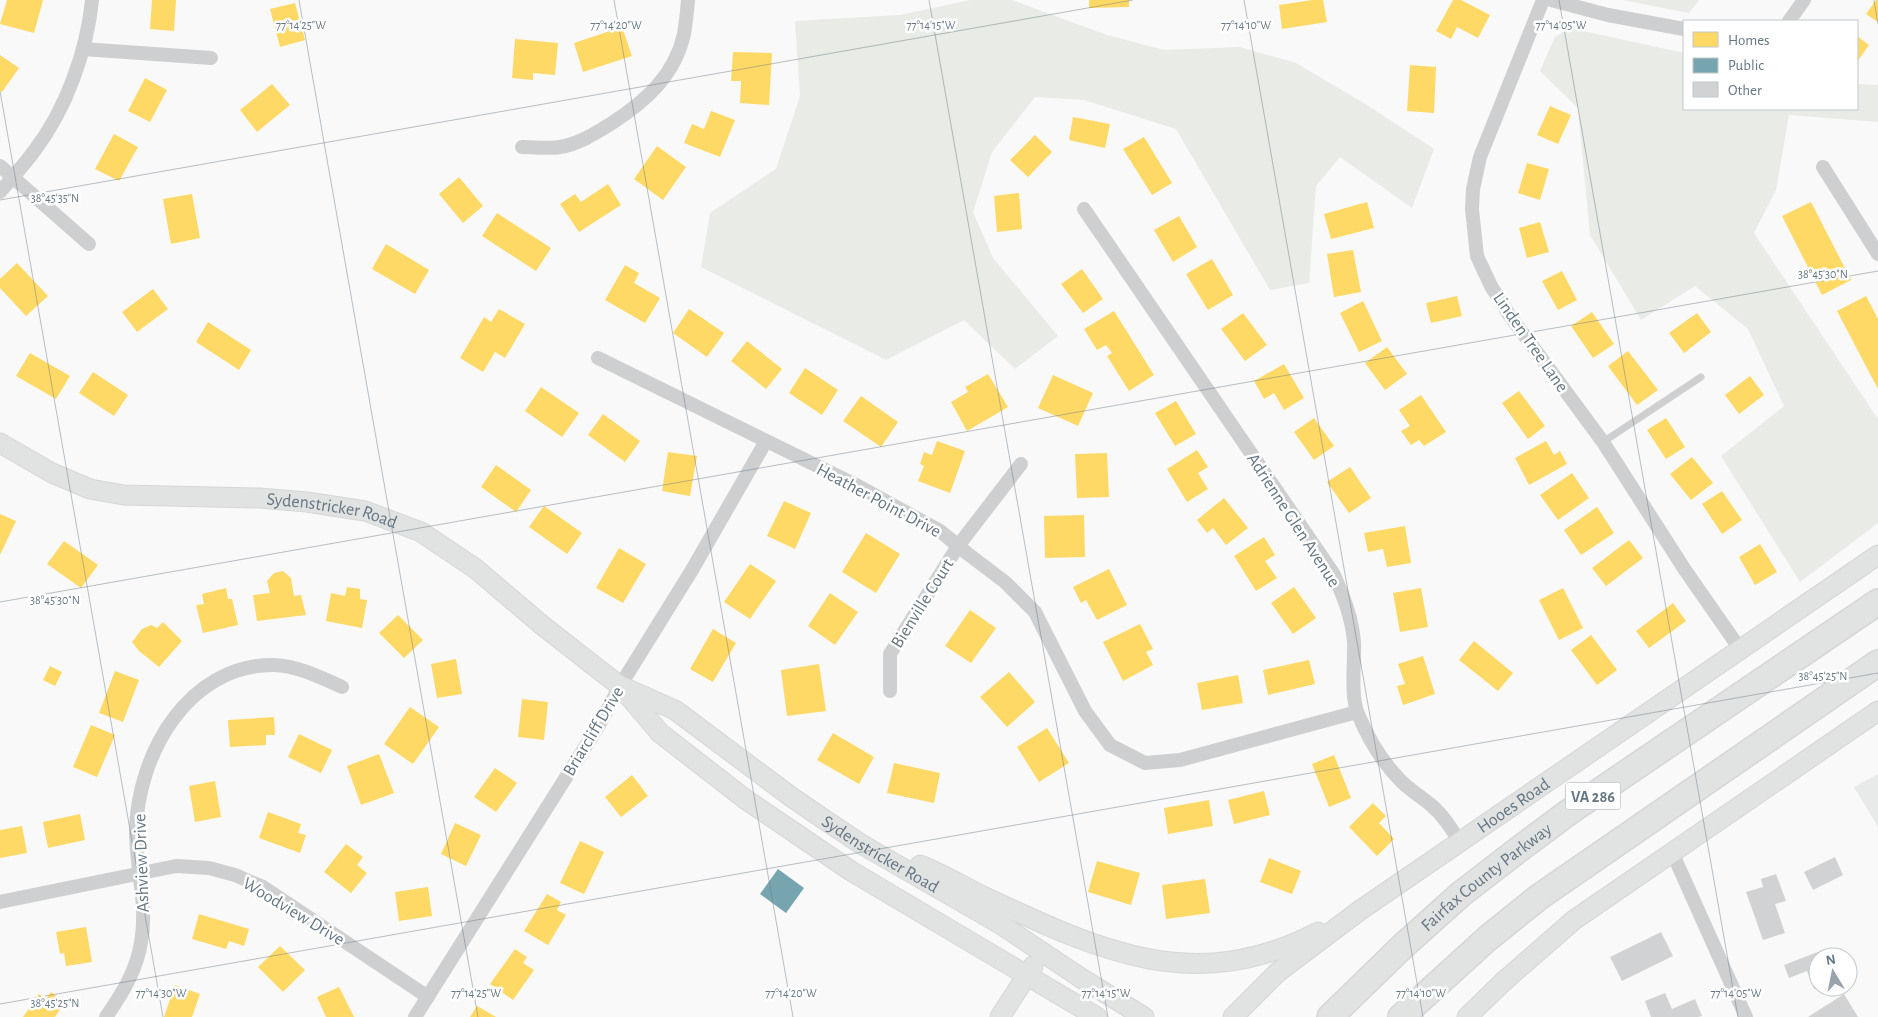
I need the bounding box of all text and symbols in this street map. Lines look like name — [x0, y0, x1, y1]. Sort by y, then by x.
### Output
text: 77°14'25"W — [276, 19, 326, 31]
text: 77°14'20"W — [590, 19, 642, 31]
text: 77°14'15"W — [907, 19, 956, 31]
text: 77°14'10"W — [1221, 19, 1271, 31]
text: 77°14'05"W — [1535, 19, 1587, 31]
legend — [1683, 20, 1858, 110]
text: Homes — [1728, 33, 1770, 48]
text: Public — [1728, 58, 1764, 73]
text: Other — [1728, 83, 1762, 98]
text: 38°45'35"N — [31, 192, 79, 204]
text: 38°45'30"N — [1798, 268, 1848, 280]
street label: Linden Tree Lane — [1489, 289, 1571, 396]
street label: Adrienne Glen Avenue — [1243, 450, 1343, 591]
street label: Heather Point Drive — [813, 461, 944, 541]
street label: Sydenstricker Road — [266, 491, 399, 532]
street label: Bienville Court — [888, 555, 958, 651]
text: 38°45'30"N — [30, 594, 80, 606]
text: 38°45'25"N — [1799, 670, 1847, 682]
street label: Briarcliff Drive — [560, 684, 627, 779]
street label: Hooes Road — [1474, 775, 1553, 837]
road number: VA 286 — [1566, 782, 1620, 809]
street label: Ashview Drive — [131, 813, 153, 913]
street label: Sydenstricker Road — [818, 813, 942, 897]
street label: Fairfax County Parkway — [1418, 820, 1556, 935]
street label: Woodview Drive — [240, 875, 347, 949]
north arrow — [1808, 947, 1858, 997]
text: N — [1825, 952, 1837, 968]
text: 77°14'30"W — [136, 987, 187, 999]
text: 77°14'25"W — [451, 987, 501, 999]
text: 77°14'20"W — [765, 987, 817, 999]
text: 77°14'15"W — [1082, 987, 1131, 999]
text: 77°14'10"W — [1396, 987, 1446, 999]
text: 77°14'05"W — [1710, 987, 1762, 999]
text: 38°45'25"N — [31, 997, 79, 1009]

